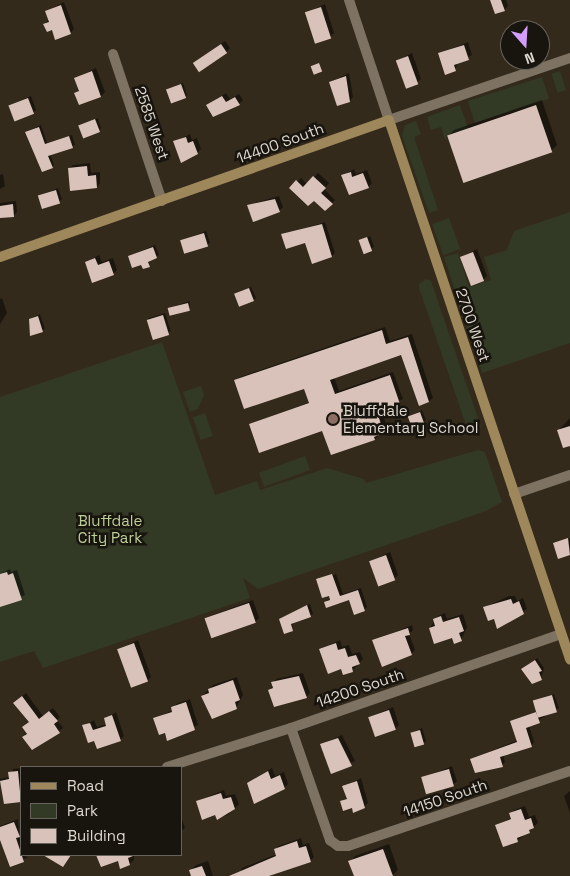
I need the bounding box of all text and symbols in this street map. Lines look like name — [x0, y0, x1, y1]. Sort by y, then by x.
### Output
north arrow — [500, 20, 550, 70]
text: N — [522, 48, 537, 68]
street label: 2585 West — [131, 84, 173, 162]
street label: 14400 South — [234, 119, 326, 167]
street label: 2700 West — [452, 286, 494, 364]
place label: Bluffdale Elementary School — [343, 401, 479, 436]
marker: Bluffdale Elementary School — [327, 413, 339, 425]
park label: Bluffdale City Park — [78, 511, 142, 546]
street label: 14200 South — [314, 665, 406, 711]
legend — [20, 766, 182, 856]
street label: 14150 South — [401, 775, 489, 821]
text: Road — [67, 776, 104, 795]
text: Park — [67, 801, 98, 820]
text: Building — [67, 826, 126, 845]

